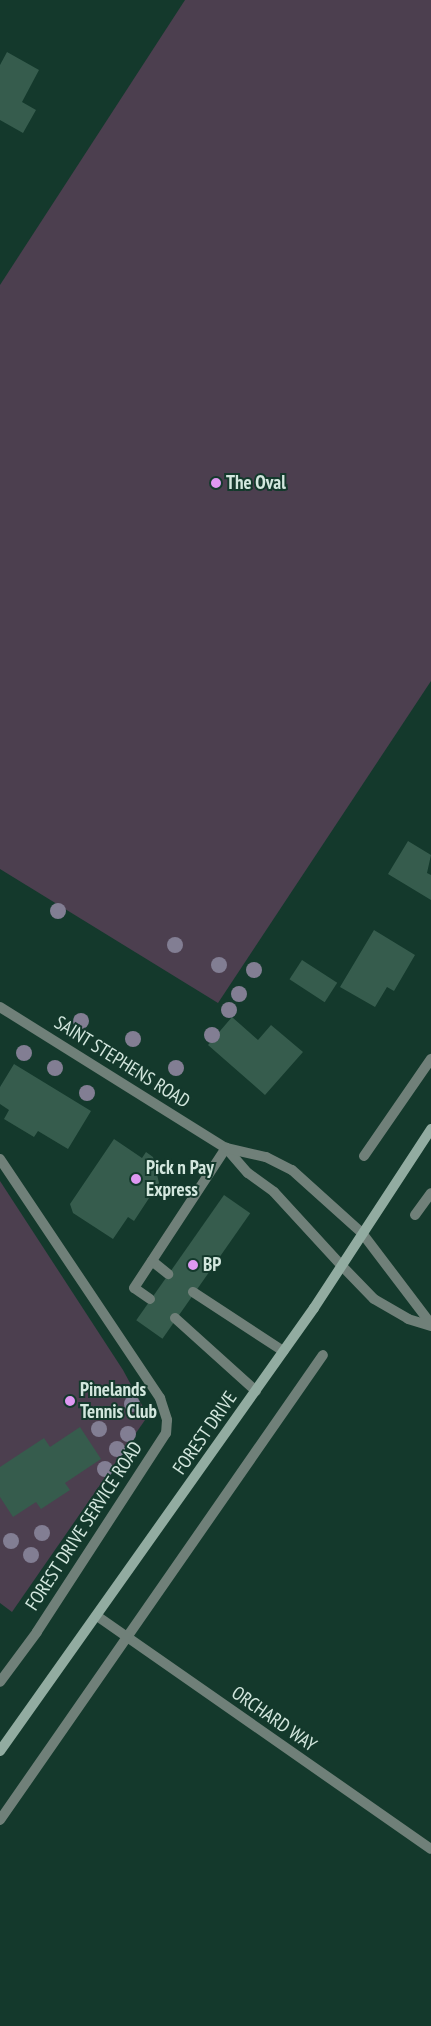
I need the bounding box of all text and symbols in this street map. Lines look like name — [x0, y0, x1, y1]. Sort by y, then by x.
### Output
place label: The Oval — [226, 472, 286, 494]
marker: The Oval — [210, 477, 222, 489]
street label: SAINT STEPHENS ROAD — [50, 1011, 194, 1113]
place label: Pick n Pay Express — [146, 1157, 214, 1201]
marker: Pick n Pay Express — [130, 1173, 142, 1185]
place label: BP — [203, 1254, 221, 1276]
marker: BP — [187, 1259, 199, 1271]
place label: Pinelands Tennis Club — [80, 1379, 157, 1423]
street label: FOREST DRIVE — [168, 1387, 242, 1479]
marker: Pinelands Tennis Club — [64, 1395, 76, 1407]
street label: FOREST DRIVE SERVICE ROAD — [21, 1437, 147, 1615]
street label: ORCHARD WAY — [227, 1681, 321, 1757]

